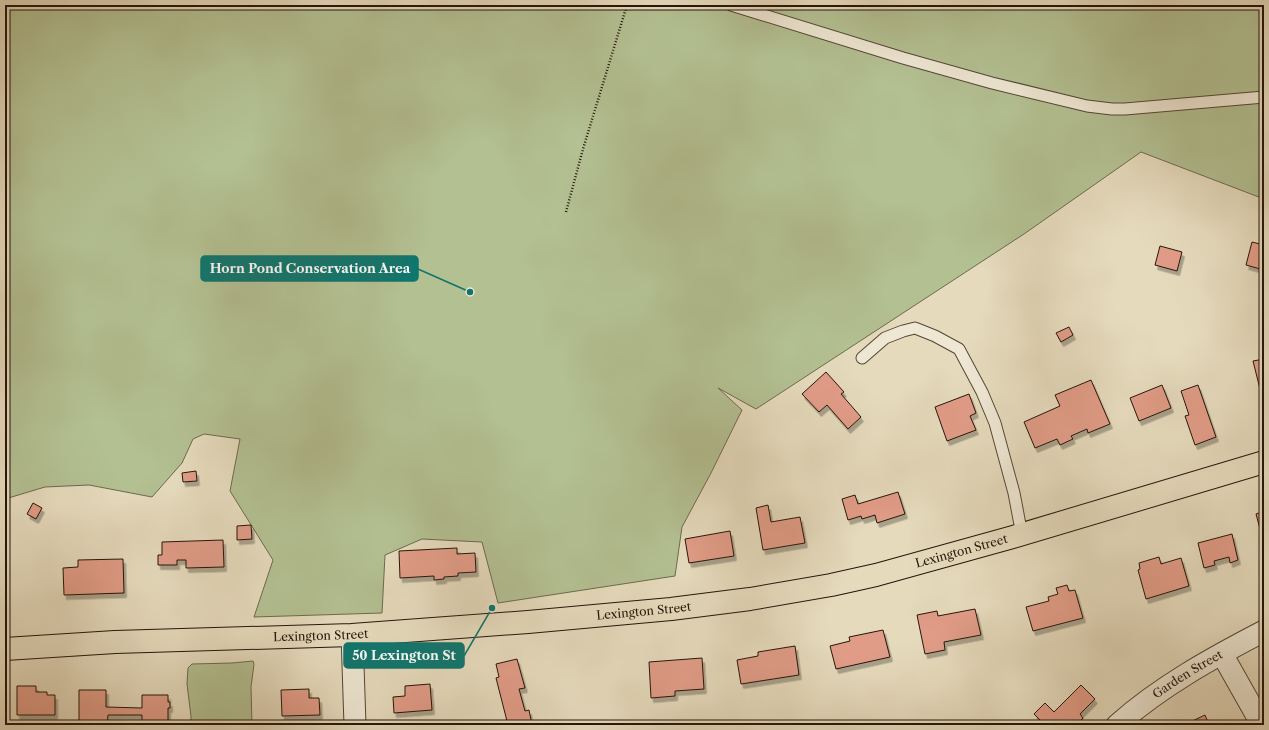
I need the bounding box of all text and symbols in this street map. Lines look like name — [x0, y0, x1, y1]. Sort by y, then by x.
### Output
callout: Horn Pond Conservation Area — [201, 256, 418, 281]
text: Horn Pond Conservation Area — [210, 260, 411, 276]
street label: Lexington Street — [914, 531, 1010, 571]
street label: Lexington Street — [596, 598, 693, 623]
street label: Lexington Street — [273, 626, 369, 644]
callout: 50 Lexington St — [344, 643, 464, 668]
street label: Garden Street — [1149, 646, 1226, 701]
text: 50 Lexington St — [352, 647, 457, 663]

